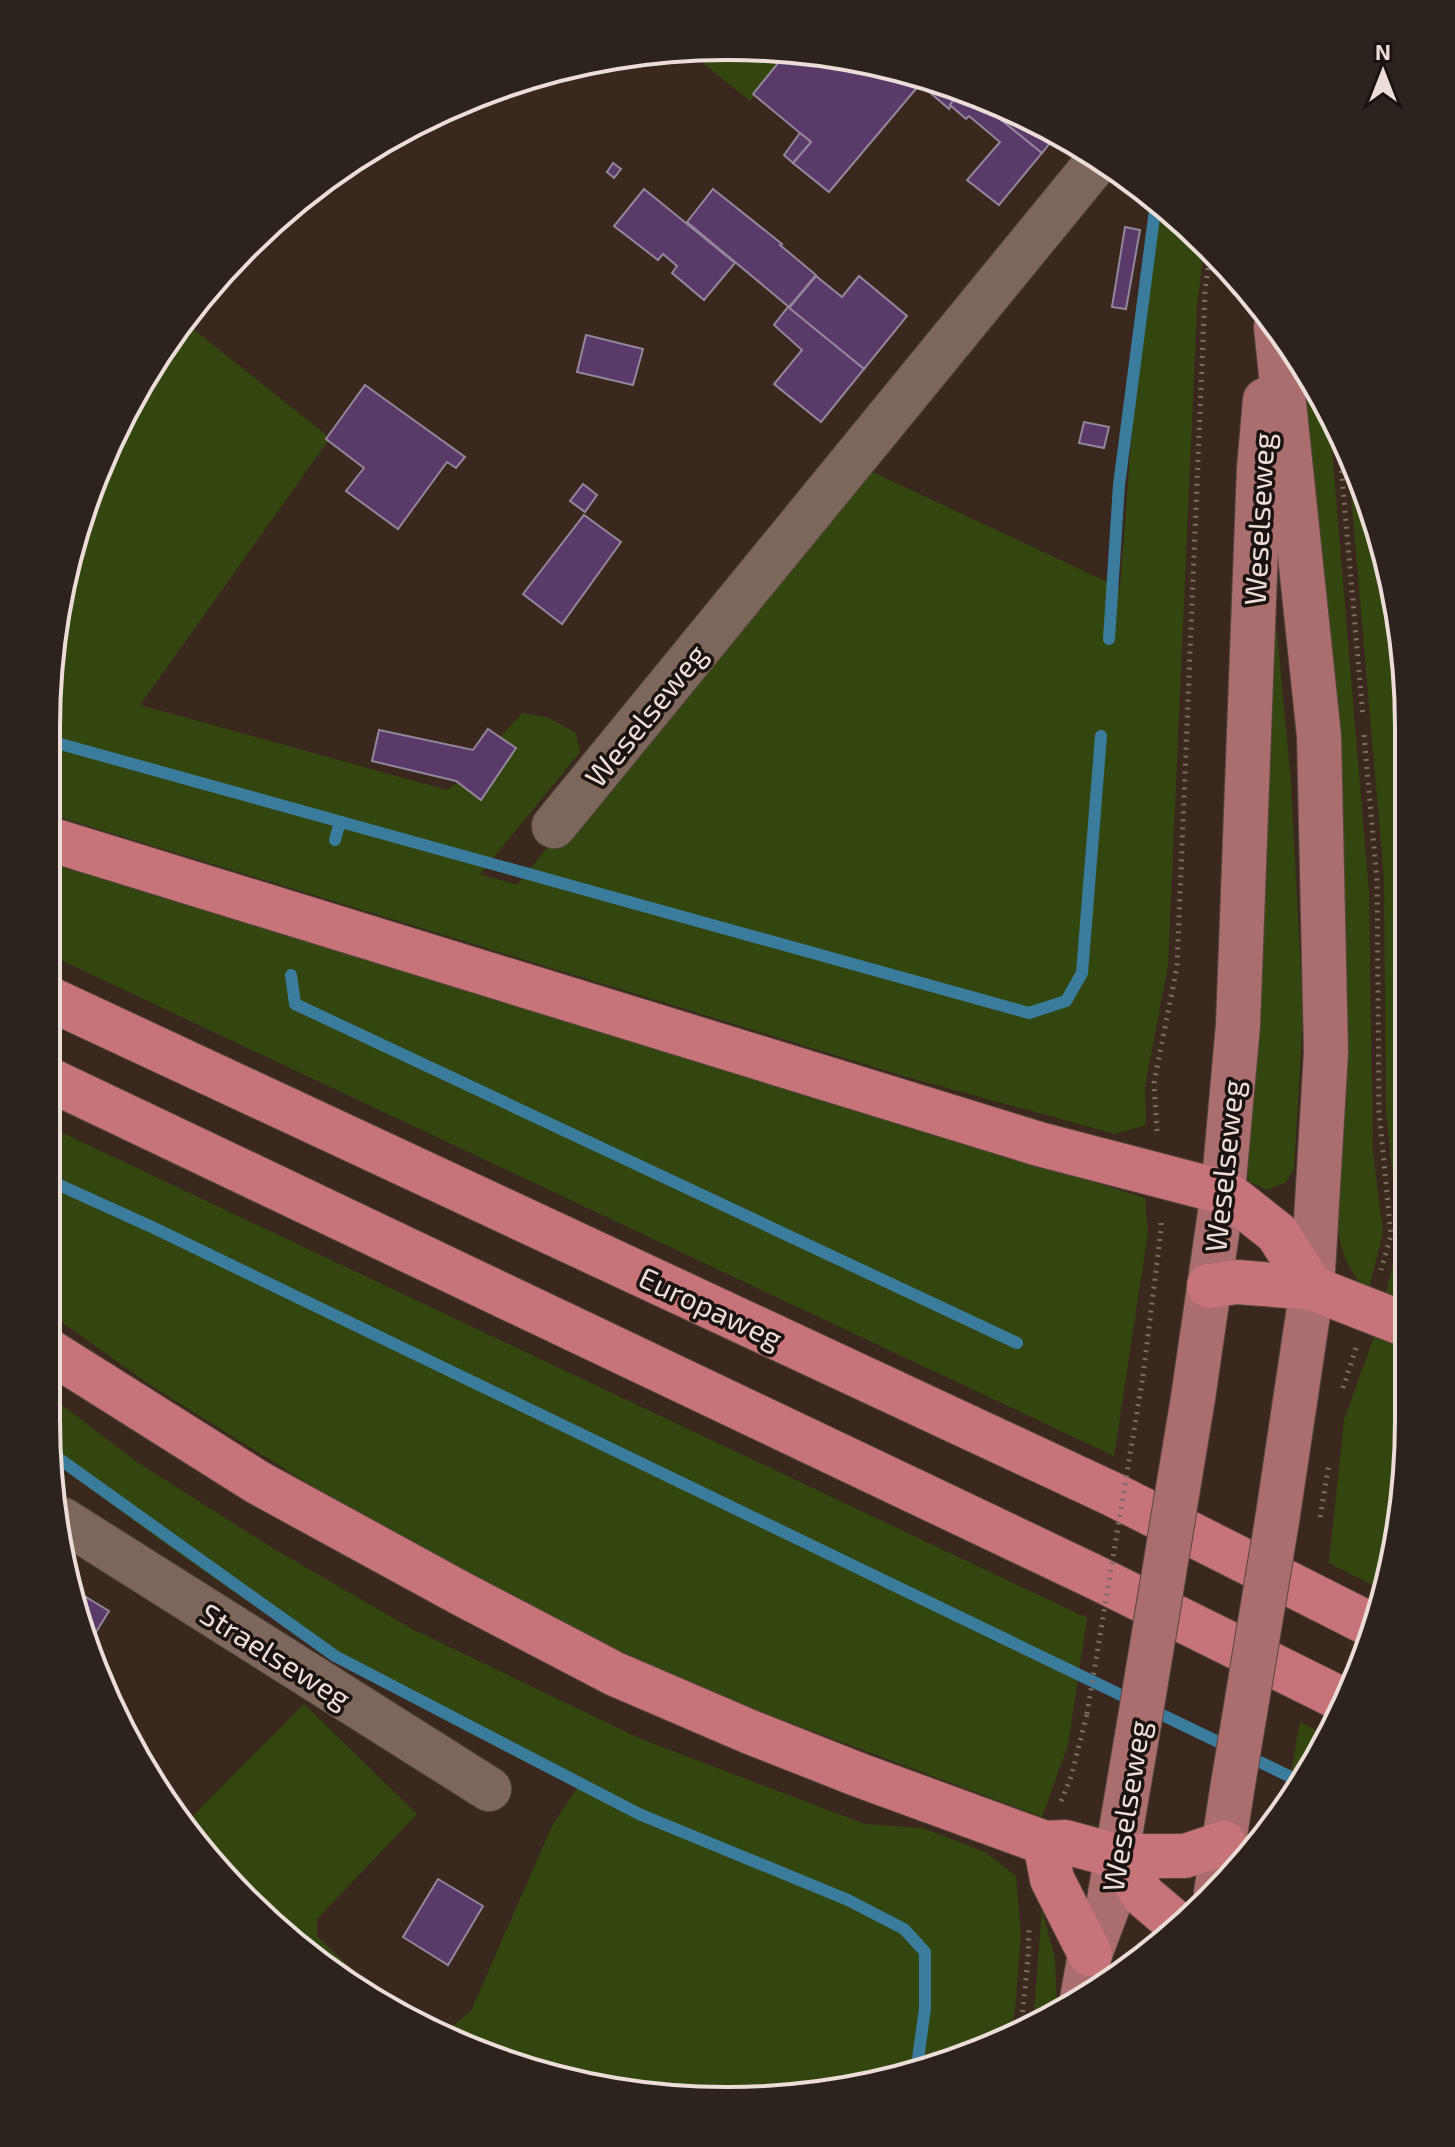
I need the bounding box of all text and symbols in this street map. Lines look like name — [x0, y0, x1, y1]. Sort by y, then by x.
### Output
north arrow — [1343, 32, 1423, 112]
text: N — [1375, 38, 1391, 64]
street label: Weselseweg — [1235, 431, 1281, 606]
street label: Weselseweg — [577, 636, 714, 794]
street label: Weselseweg — [1196, 1078, 1250, 1254]
street label: Europaweg — [634, 1258, 789, 1356]
street label: Straelseweg — [194, 1595, 358, 1716]
street label: Weselseweg — [1094, 1717, 1156, 1894]

